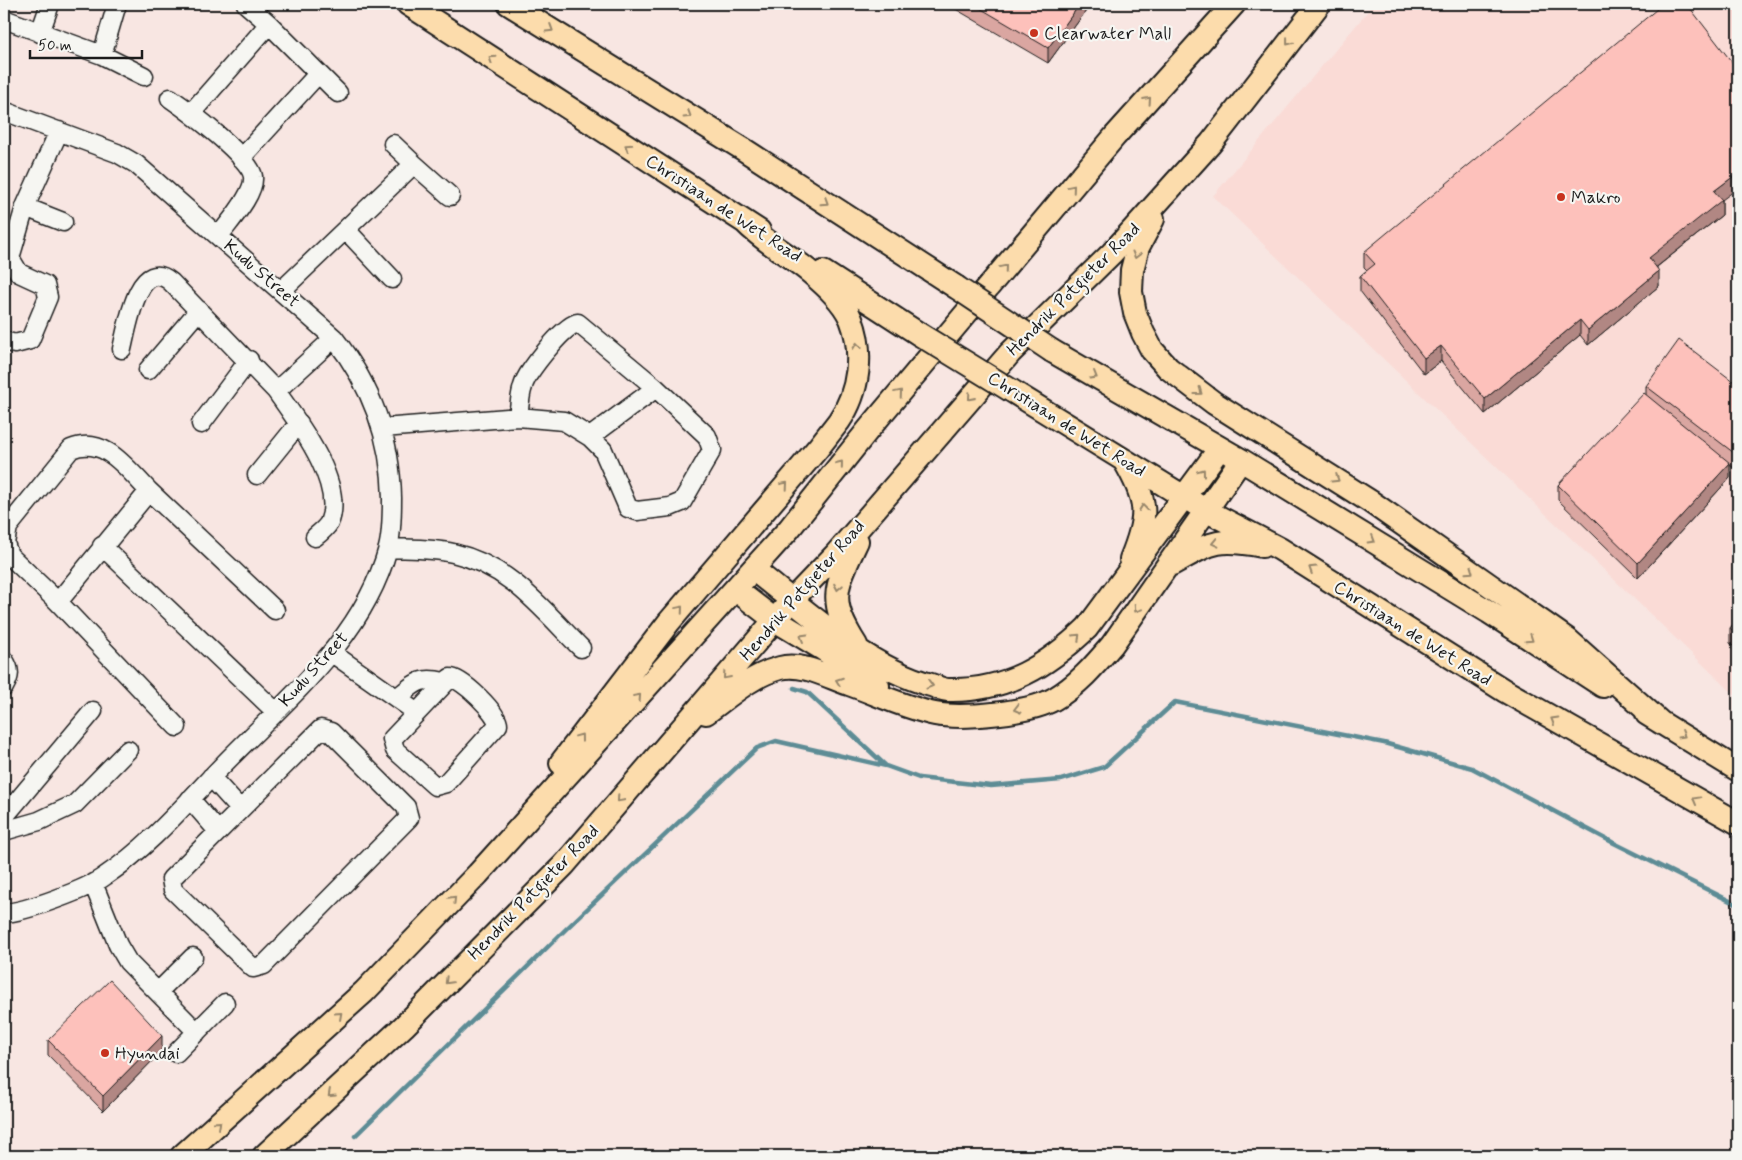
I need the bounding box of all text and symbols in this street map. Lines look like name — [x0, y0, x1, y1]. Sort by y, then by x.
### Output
place label: Clearwater Mall — [1044, 22, 1171, 46]
one-way arrow — [545, 23, 554, 33]
marker: Clearwater Mall — [1028, 27, 1040, 39]
scale bar — [30, 28, 142, 60]
text: 50 m — [38, 36, 72, 56]
one-way arrow — [1286, 36, 1295, 46]
one-way arrow — [488, 55, 497, 65]
one-way arrow — [1142, 96, 1151, 105]
one-way arrow — [683, 109, 692, 118]
one-way arrow — [625, 143, 634, 153]
street label: Christiaan de Wet Road — [641, 149, 806, 268]
one-way arrow — [1066, 185, 1075, 194]
place label: Makro — [1571, 186, 1621, 210]
marker: Makro — [1555, 191, 1567, 203]
one-way arrow — [820, 196, 829, 205]
street label: Hendrik Potgieter Road — [1002, 218, 1147, 363]
street label: Kudu Street — [218, 234, 304, 313]
one-way arrow — [1131, 251, 1142, 260]
one-way arrow — [999, 265, 1008, 274]
one-way arrow — [852, 342, 863, 350]
street label: Christiaan de Wet Road — [983, 366, 1150, 483]
one-way arrow — [1089, 369, 1098, 379]
one-way arrow — [1193, 386, 1203, 395]
one-way arrow — [894, 389, 903, 398]
one-way arrow — [967, 392, 976, 401]
one-way arrow — [835, 461, 843, 470]
one-way arrow — [1196, 468, 1205, 478]
one-way arrow — [1330, 473, 1339, 483]
one-way arrow — [780, 482, 789, 491]
one-way arrow — [1138, 504, 1149, 512]
street label: Hendrik Potgieter Road — [735, 515, 872, 668]
one-way arrow — [1366, 534, 1375, 543]
one-way arrow — [1210, 537, 1219, 548]
one-way arrow — [1464, 565, 1474, 574]
one-way arrow — [1308, 566, 1317, 576]
street label: Christiaan de Wet Road — [1329, 575, 1496, 692]
one-way arrow — [834, 582, 844, 591]
one-way arrow — [1134, 603, 1143, 612]
one-way arrow — [675, 606, 683, 615]
street label: Kudu Street — [274, 627, 354, 712]
one-way arrow — [799, 633, 808, 643]
one-way arrow — [1524, 633, 1534, 642]
one-way arrow — [1072, 634, 1081, 643]
one-way arrow — [722, 671, 731, 680]
one-way arrow — [835, 677, 844, 687]
one-way arrow — [926, 679, 935, 690]
one-way arrow — [632, 694, 641, 703]
one-way arrow — [1013, 703, 1022, 714]
one-way arrow — [1551, 716, 1560, 726]
one-way arrow — [1677, 729, 1686, 739]
one-way arrow — [574, 733, 583, 743]
one-way arrow — [616, 794, 625, 803]
one-way arrow — [1692, 796, 1701, 806]
street label: Hendrik Potgieter Road — [463, 820, 606, 967]
one-way arrow — [447, 896, 456, 905]
one-way arrow — [445, 975, 454, 984]
one-way arrow — [334, 1012, 343, 1021]
place label: Hyundai — [115, 1042, 180, 1066]
marker: Hyundai — [99, 1047, 111, 1059]
one-way arrow — [328, 1088, 337, 1097]
one-way arrow — [213, 1120, 222, 1129]

